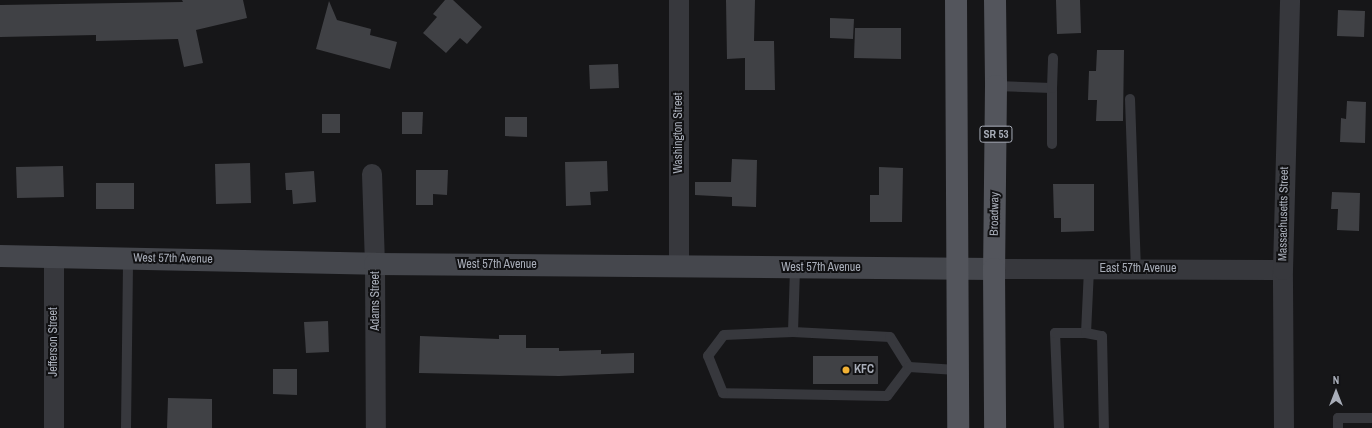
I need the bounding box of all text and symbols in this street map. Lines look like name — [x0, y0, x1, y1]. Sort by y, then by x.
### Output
street label: Washington Street — [672, 92, 686, 174]
road number: SR 53 — [979, 125, 1013, 143]
street label: Massachusetts Street — [1276, 167, 1292, 261]
street label: Broadway — [987, 192, 1003, 236]
street label: West 57th Avenue — [133, 251, 213, 267]
street label: West 57th Avenue — [457, 258, 537, 272]
street label: West 57th Avenue — [781, 261, 861, 275]
street label: East 57th Avenue — [1099, 262, 1177, 276]
street label: Adams Street — [369, 271, 383, 331]
street label: Jefferson Street — [47, 307, 61, 377]
place label: KFC — [854, 363, 874, 377]
marker: KFC — [841, 365, 851, 375]
north arrow — [1316, 372, 1356, 412]
text: N — [1333, 373, 1339, 387]

